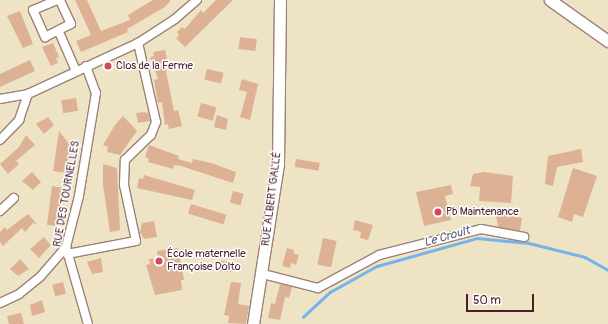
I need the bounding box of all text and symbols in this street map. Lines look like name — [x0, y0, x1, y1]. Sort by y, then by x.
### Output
place label: Clos de la Ferme — [116, 59, 193, 73]
marker: Clos de la Ferme — [103, 61, 113, 71]
street label: RUE DES TOURNELLES — [51, 140, 83, 248]
street label: RUE ALBERT GALLÉ — [260, 151, 284, 247]
place label: Pb Maintenance — [446, 205, 519, 219]
marker: Pb Maintenance — [433, 207, 443, 217]
water label: Le Croult — [422, 224, 472, 250]
place label: École maternelle Françoise Dolto — [167, 248, 246, 274]
marker: École maternelle Françoise Dolto — [154, 256, 164, 266]
scale bar — [468, 286, 536, 312]
text: 50 m — [473, 293, 501, 308]

